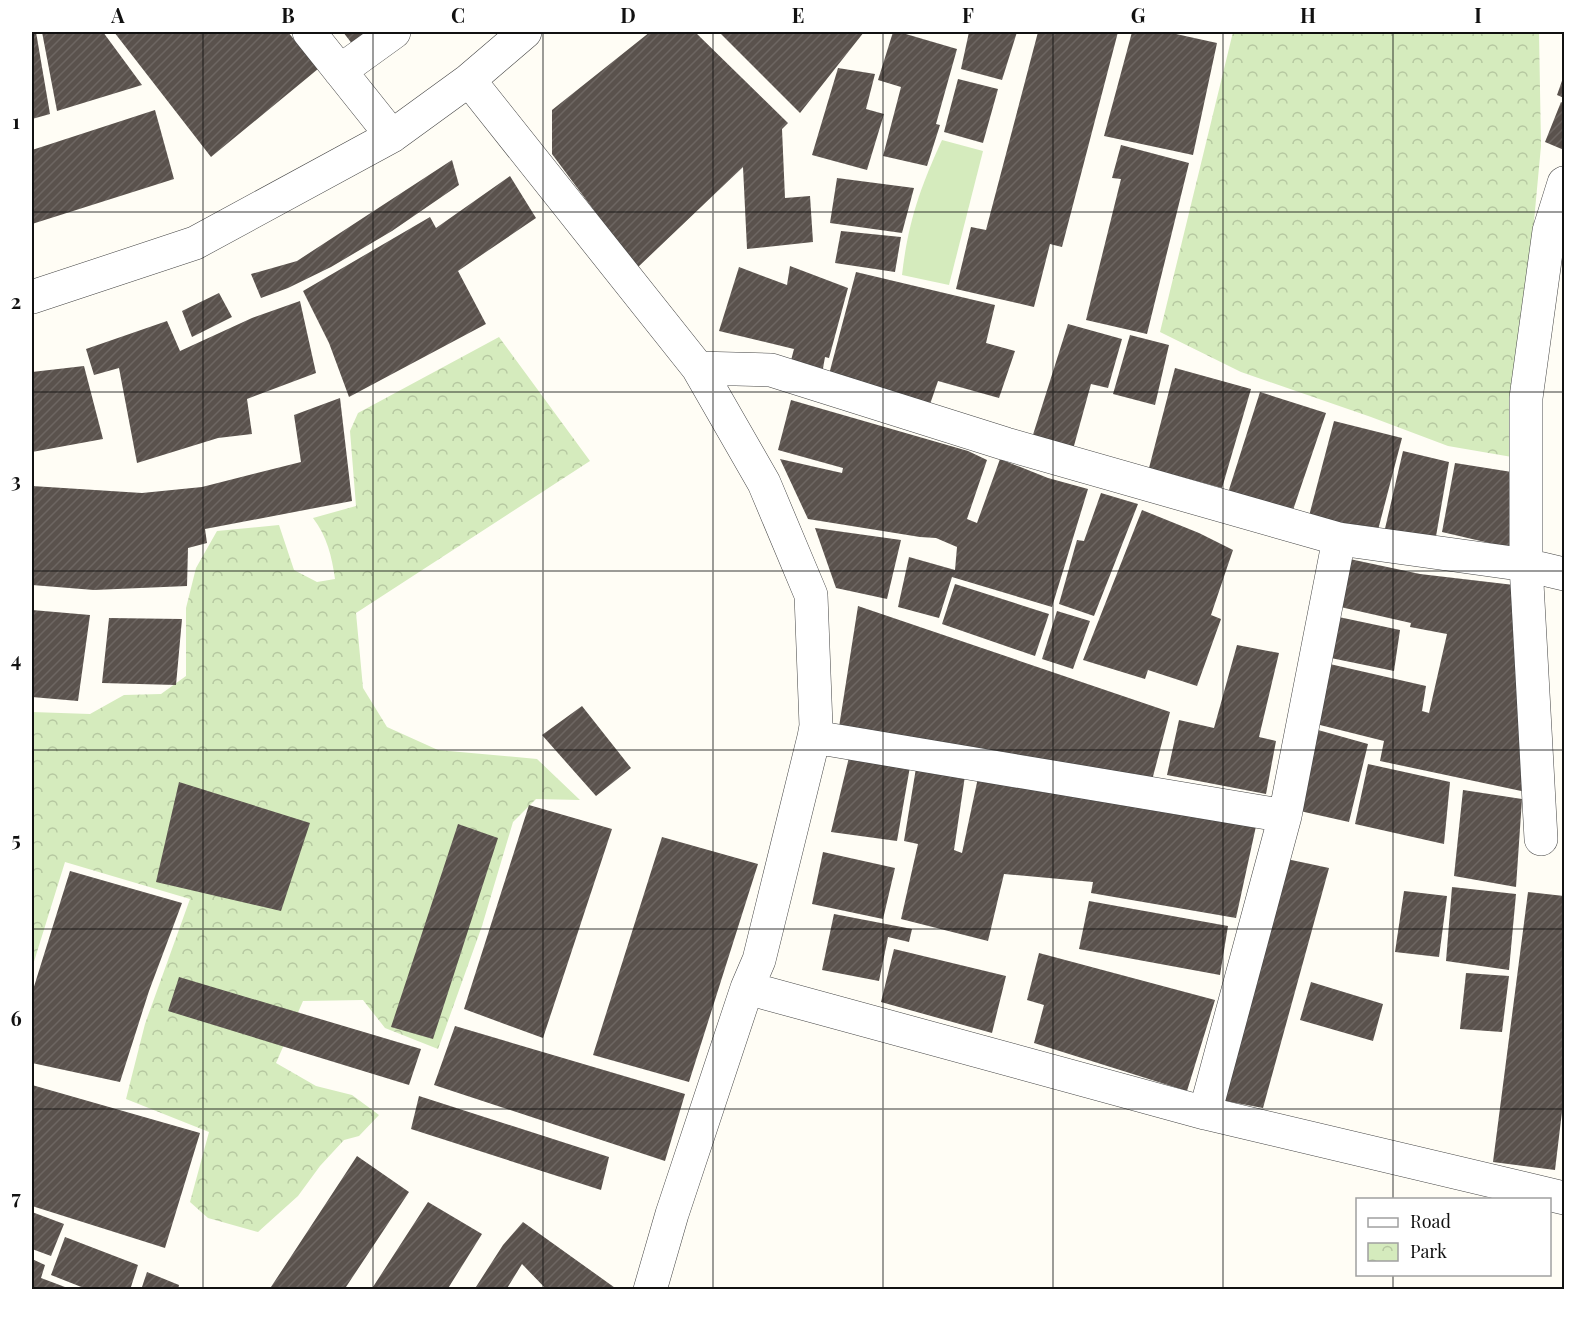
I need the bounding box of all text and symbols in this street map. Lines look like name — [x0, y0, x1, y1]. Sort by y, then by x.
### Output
text: A — [110, 1, 125, 28]
text: B — [281, 1, 295, 28]
text: C — [451, 1, 465, 28]
text: D — [620, 1, 636, 28]
text: E — [792, 1, 804, 28]
text: F — [962, 1, 974, 28]
text: G — [1131, 1, 1146, 28]
text: H — [1300, 1, 1316, 28]
text: I — [1474, 1, 1482, 28]
text: 1 — [12, 107, 20, 134]
text: 2 — [11, 287, 21, 314]
text: 3 — [11, 466, 21, 493]
text: 4 — [11, 645, 21, 672]
text: 5 — [11, 825, 21, 852]
text: 6 — [10, 1004, 22, 1031]
text: 7 — [11, 1183, 21, 1210]
legend — [1356, 1198, 1551, 1276]
text: Road — [1410, 1209, 1451, 1233]
text: Park — [1410, 1239, 1447, 1263]

